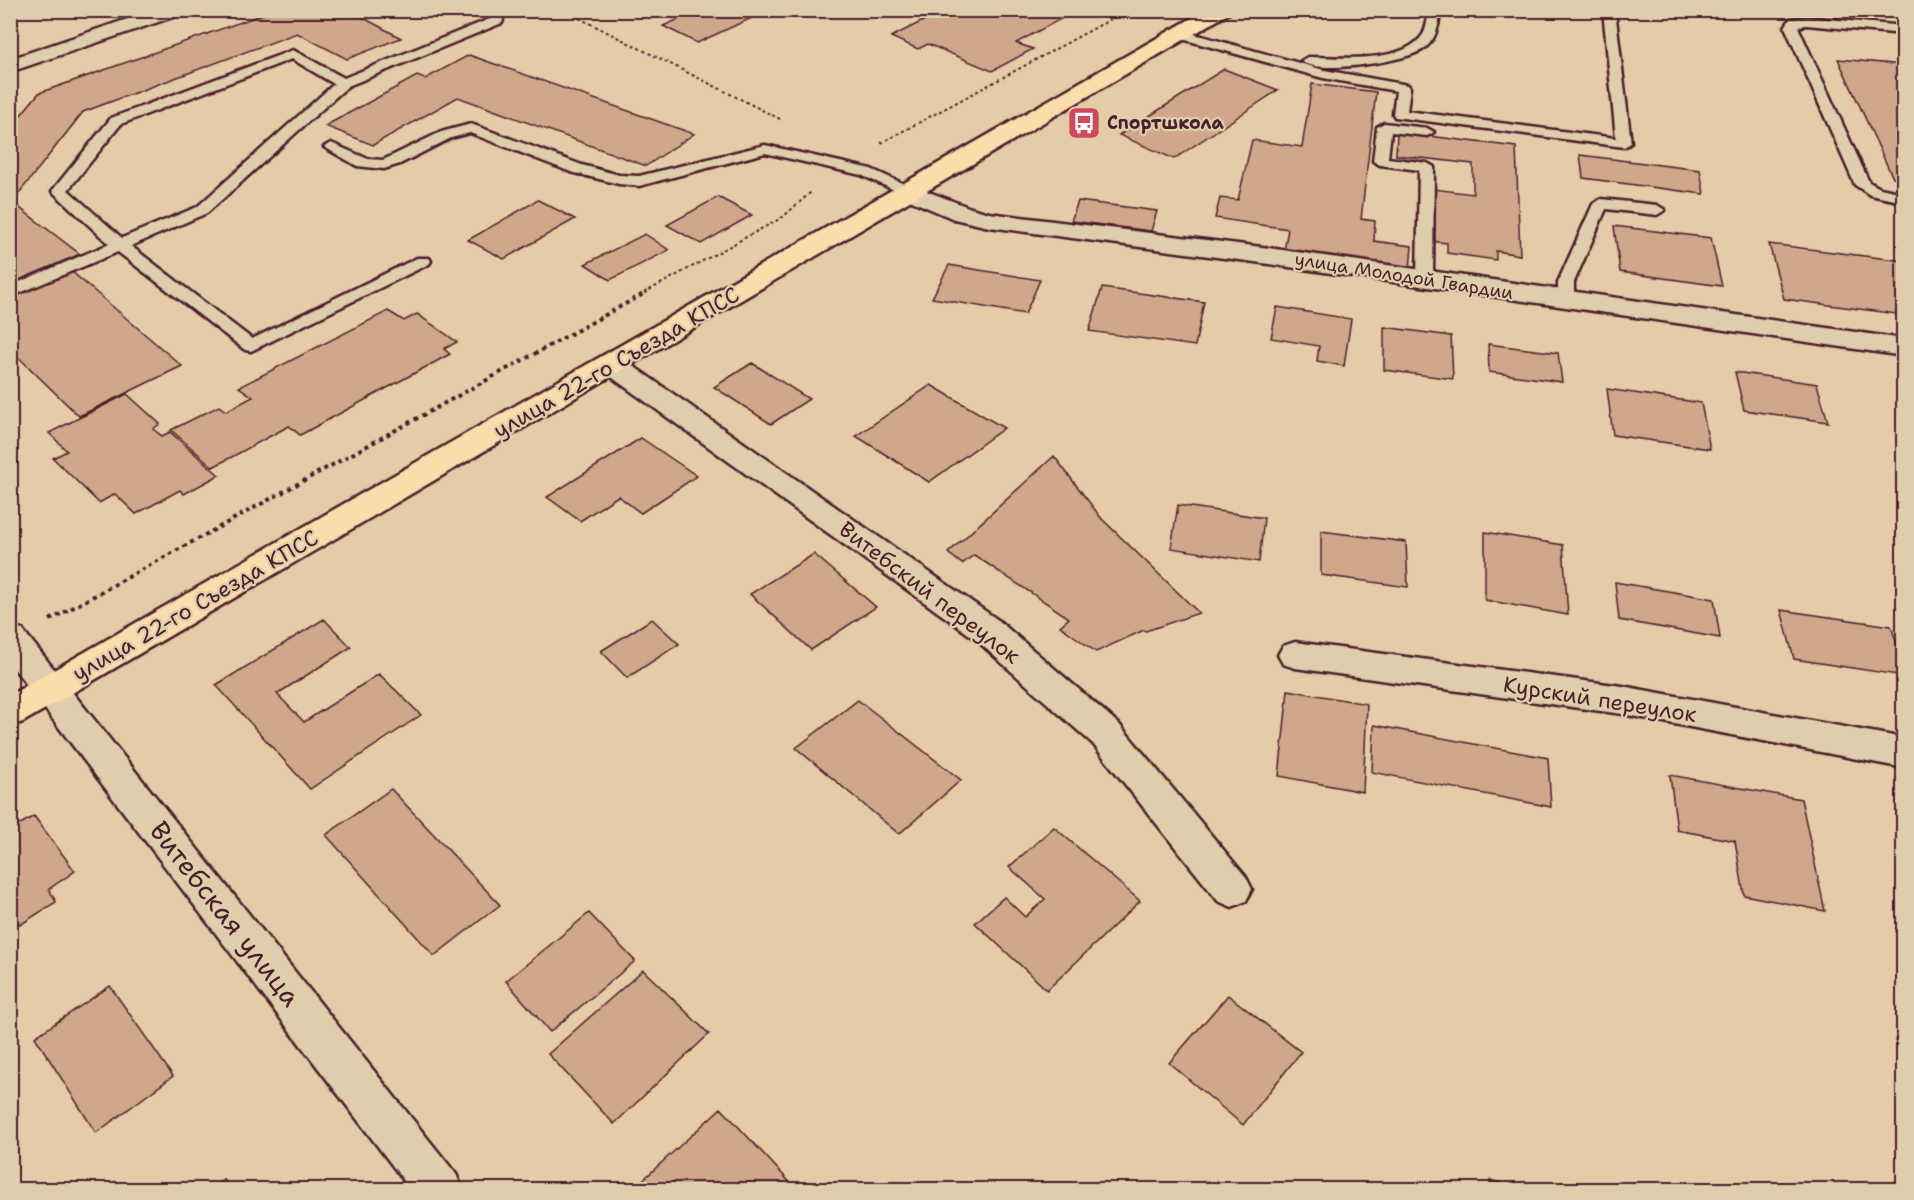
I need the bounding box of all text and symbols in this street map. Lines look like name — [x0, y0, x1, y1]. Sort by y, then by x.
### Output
bus stop icon: Спортшкола — [1066, 105, 1102, 141]
place label: Спортшкола — [1107, 111, 1225, 135]
street label: улица Молодой Гвардии — [1293, 247, 1515, 305]
street label: улица 22-го Съезда КПСС — [488, 280, 744, 445]
street label: Витебский переулок — [833, 515, 1026, 670]
street label: улица 22-го Съезда КПСС — [67, 523, 323, 688]
street label: Курский переулок — [1501, 670, 1699, 729]
street label: Витебская улица — [141, 813, 310, 1014]

